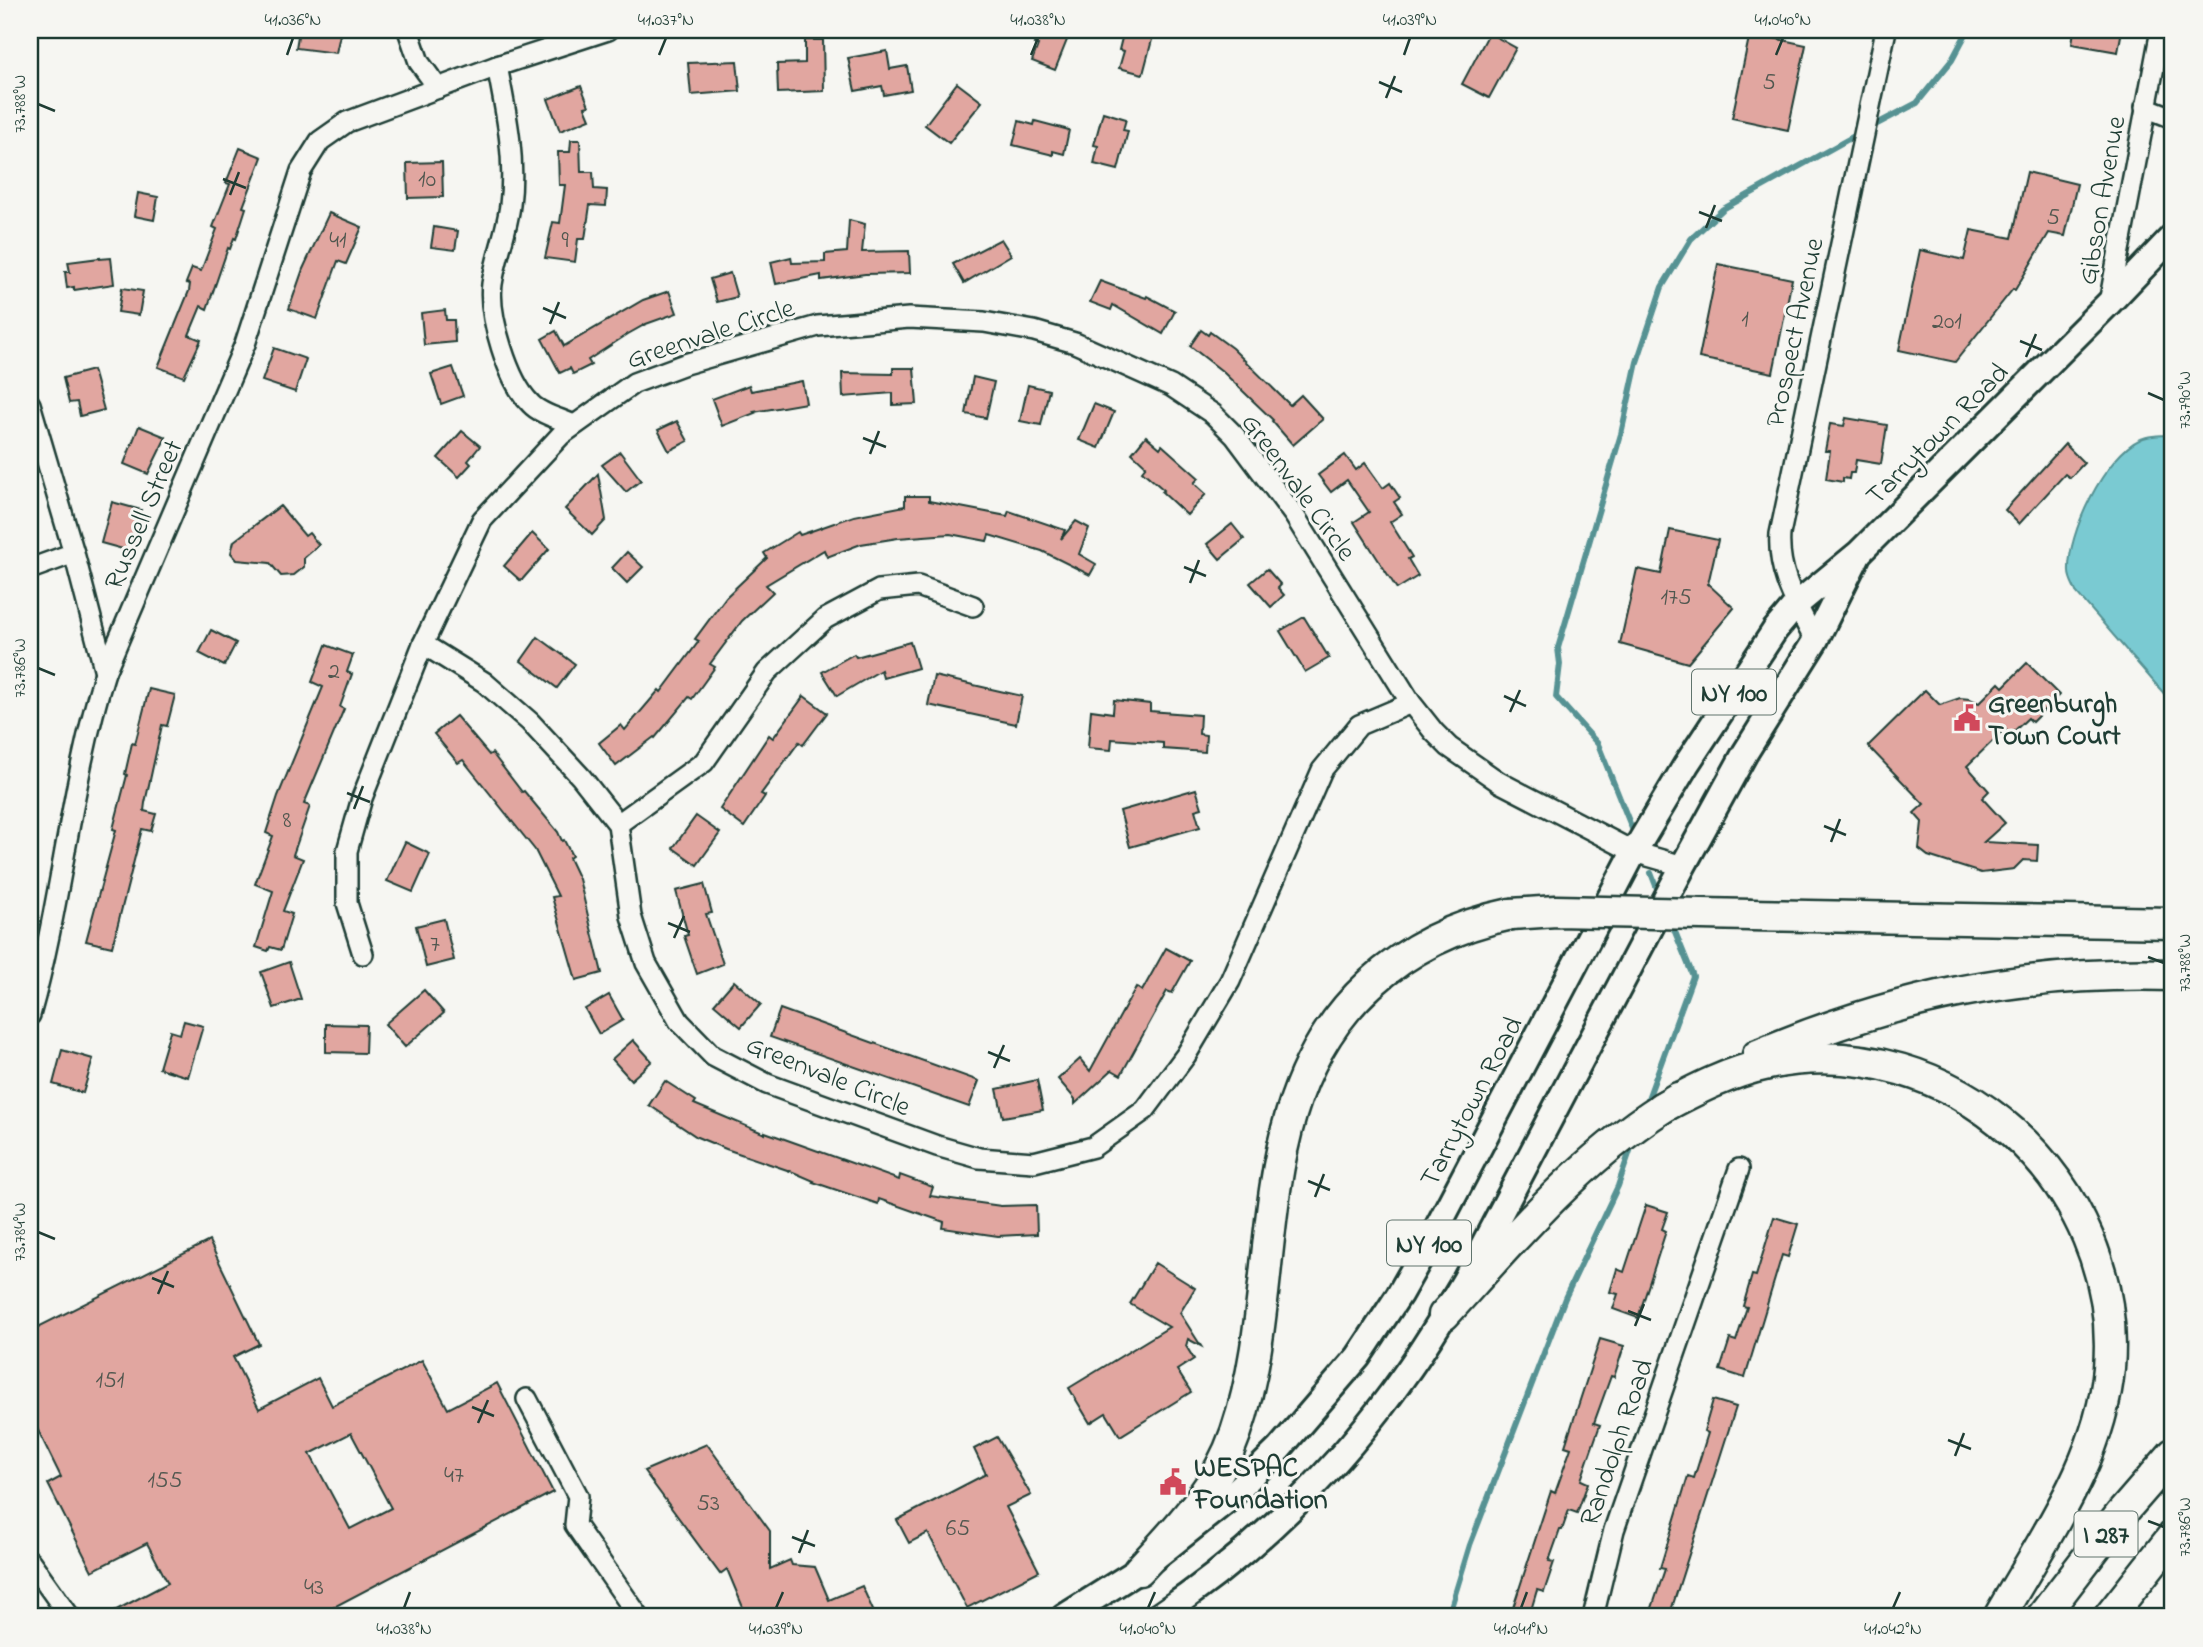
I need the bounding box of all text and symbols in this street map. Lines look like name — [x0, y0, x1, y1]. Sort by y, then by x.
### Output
text: 41.036°N — [265, 8, 321, 34]
text: 41.037°N — [638, 8, 694, 34]
text: 41.038°N — [1010, 8, 1066, 34]
text: 41.039°N — [1383, 8, 1437, 34]
text: 41.040°N — [1755, 8, 1811, 34]
house number: 5 — [1762, 66, 1776, 101]
text: 73.788°W — [8, 75, 34, 133]
street label: Gibson Avenue — [2068, 113, 2139, 288]
house number: 10 — [418, 163, 436, 198]
house number: 5 — [2046, 201, 2060, 236]
house number: 41 — [329, 224, 347, 259]
house number: 9 — [561, 224, 569, 259]
street label: Prospect Avenue — [1756, 234, 1837, 431]
street label: Greenvale Circle — [622, 289, 801, 382]
house number: 1 — [1741, 303, 1749, 338]
house number: 201 — [1932, 305, 1962, 340]
street label: Tarrytown Road — [1857, 354, 2020, 516]
text: 73.790°W — [2173, 371, 2199, 429]
street label: Greenvale Circle — [1229, 406, 1365, 571]
street label: Russell Street — [95, 434, 195, 597]
house number: 175 — [1660, 581, 1692, 616]
text: 73.786°W — [8, 638, 34, 698]
house number: 2 — [328, 655, 340, 690]
road number: NY 100 — [1692, 670, 1776, 714]
place label: Greenburgh Town Court — [1988, 685, 2121, 758]
public building icon: Greenburgh Town Court — [1952, 703, 1982, 733]
house number: 8 — [283, 804, 292, 839]
house number: 7 — [430, 928, 440, 963]
text: 73.788°W — [2173, 934, 2199, 992]
street label: Tarrytown Road — [1411, 1010, 1535, 1195]
street label: Greenvale Circle — [739, 1026, 916, 1129]
text: 73.784°W — [8, 1203, 34, 1261]
road number: NY 100 — [1387, 1220, 1471, 1266]
street label: Randolph Road — [1571, 1354, 1666, 1532]
house number: 151 — [96, 1364, 125, 1399]
place label: WESPAC Foundation — [1192, 1449, 1328, 1522]
house number: 47 — [444, 1459, 464, 1494]
house number: 155 — [147, 1464, 183, 1499]
public building icon: WESPAC Foundation — [1158, 1467, 1188, 1497]
house number: 53 — [696, 1487, 720, 1522]
text: 73.786°W — [2173, 1497, 2199, 1557]
house number: 65 — [946, 1512, 970, 1547]
road number: I 287 — [2074, 1512, 2138, 1556]
house number: 43 — [304, 1571, 324, 1606]
text: 41.038°N — [376, 1617, 432, 1643]
text: 41.039°N — [749, 1617, 803, 1643]
text: 41.040°N — [1120, 1617, 1176, 1643]
text: 41.041°N — [1494, 1617, 1548, 1643]
text: 41.042°N — [1864, 1617, 1922, 1643]

